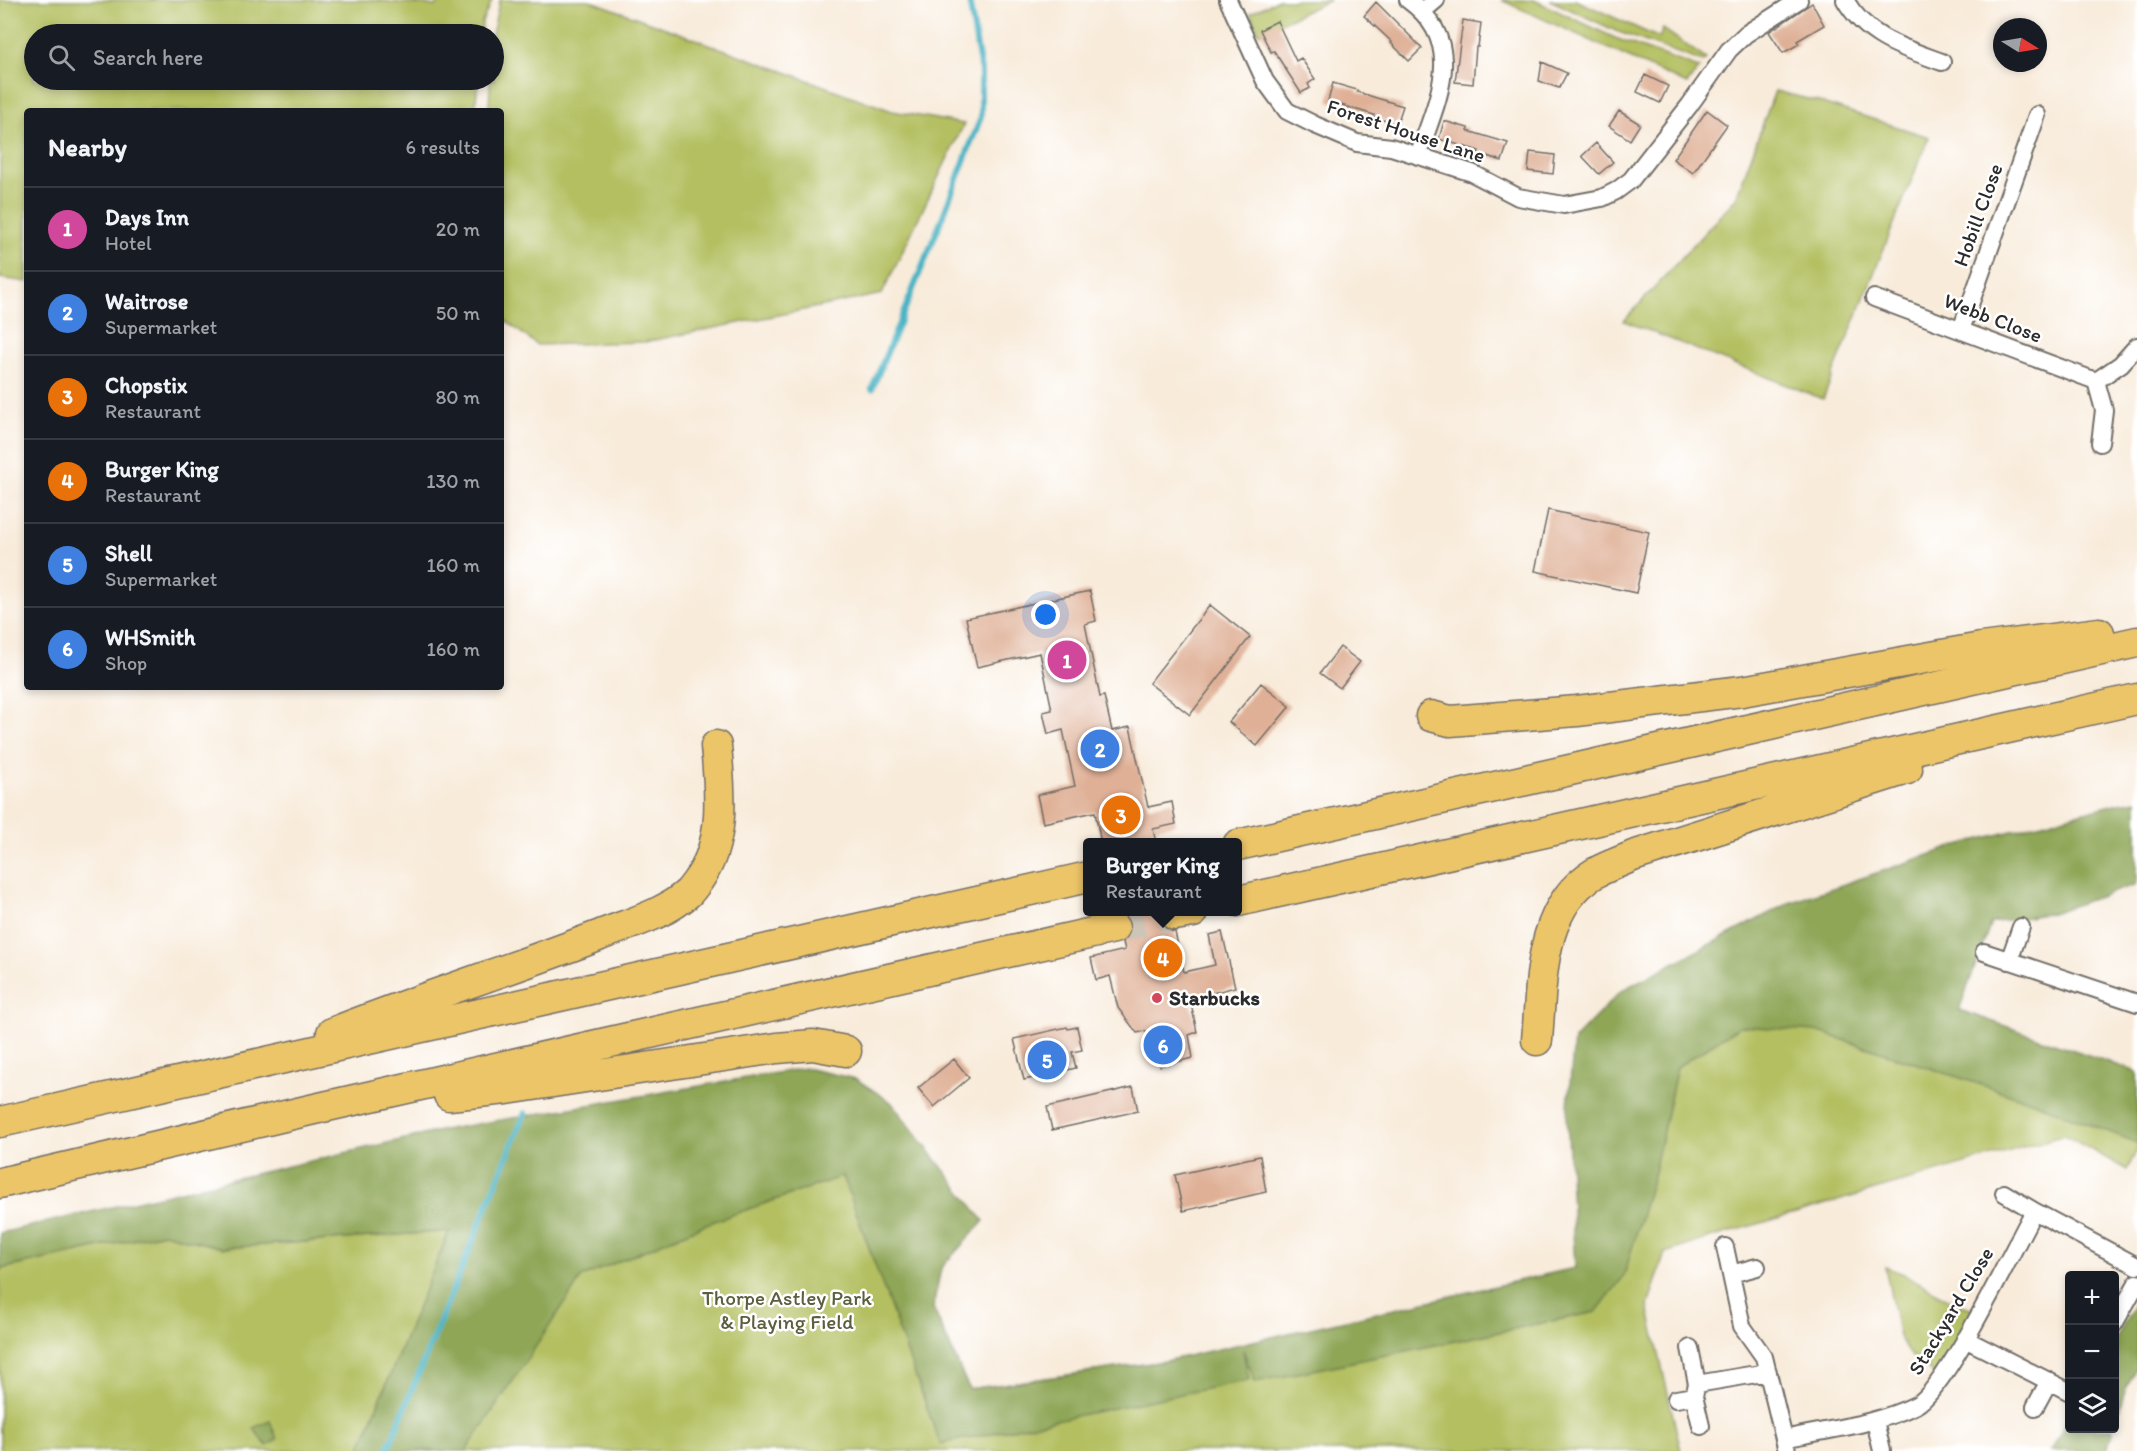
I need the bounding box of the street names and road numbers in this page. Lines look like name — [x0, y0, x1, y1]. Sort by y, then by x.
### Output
street label: Forest House Lane — [1324, 93, 1488, 168]
street label: Hobill Close — [1947, 160, 2008, 270]
street label: Webb Close — [1940, 287, 2046, 348]
street label: Stackyard Close — [1903, 1242, 1999, 1379]

